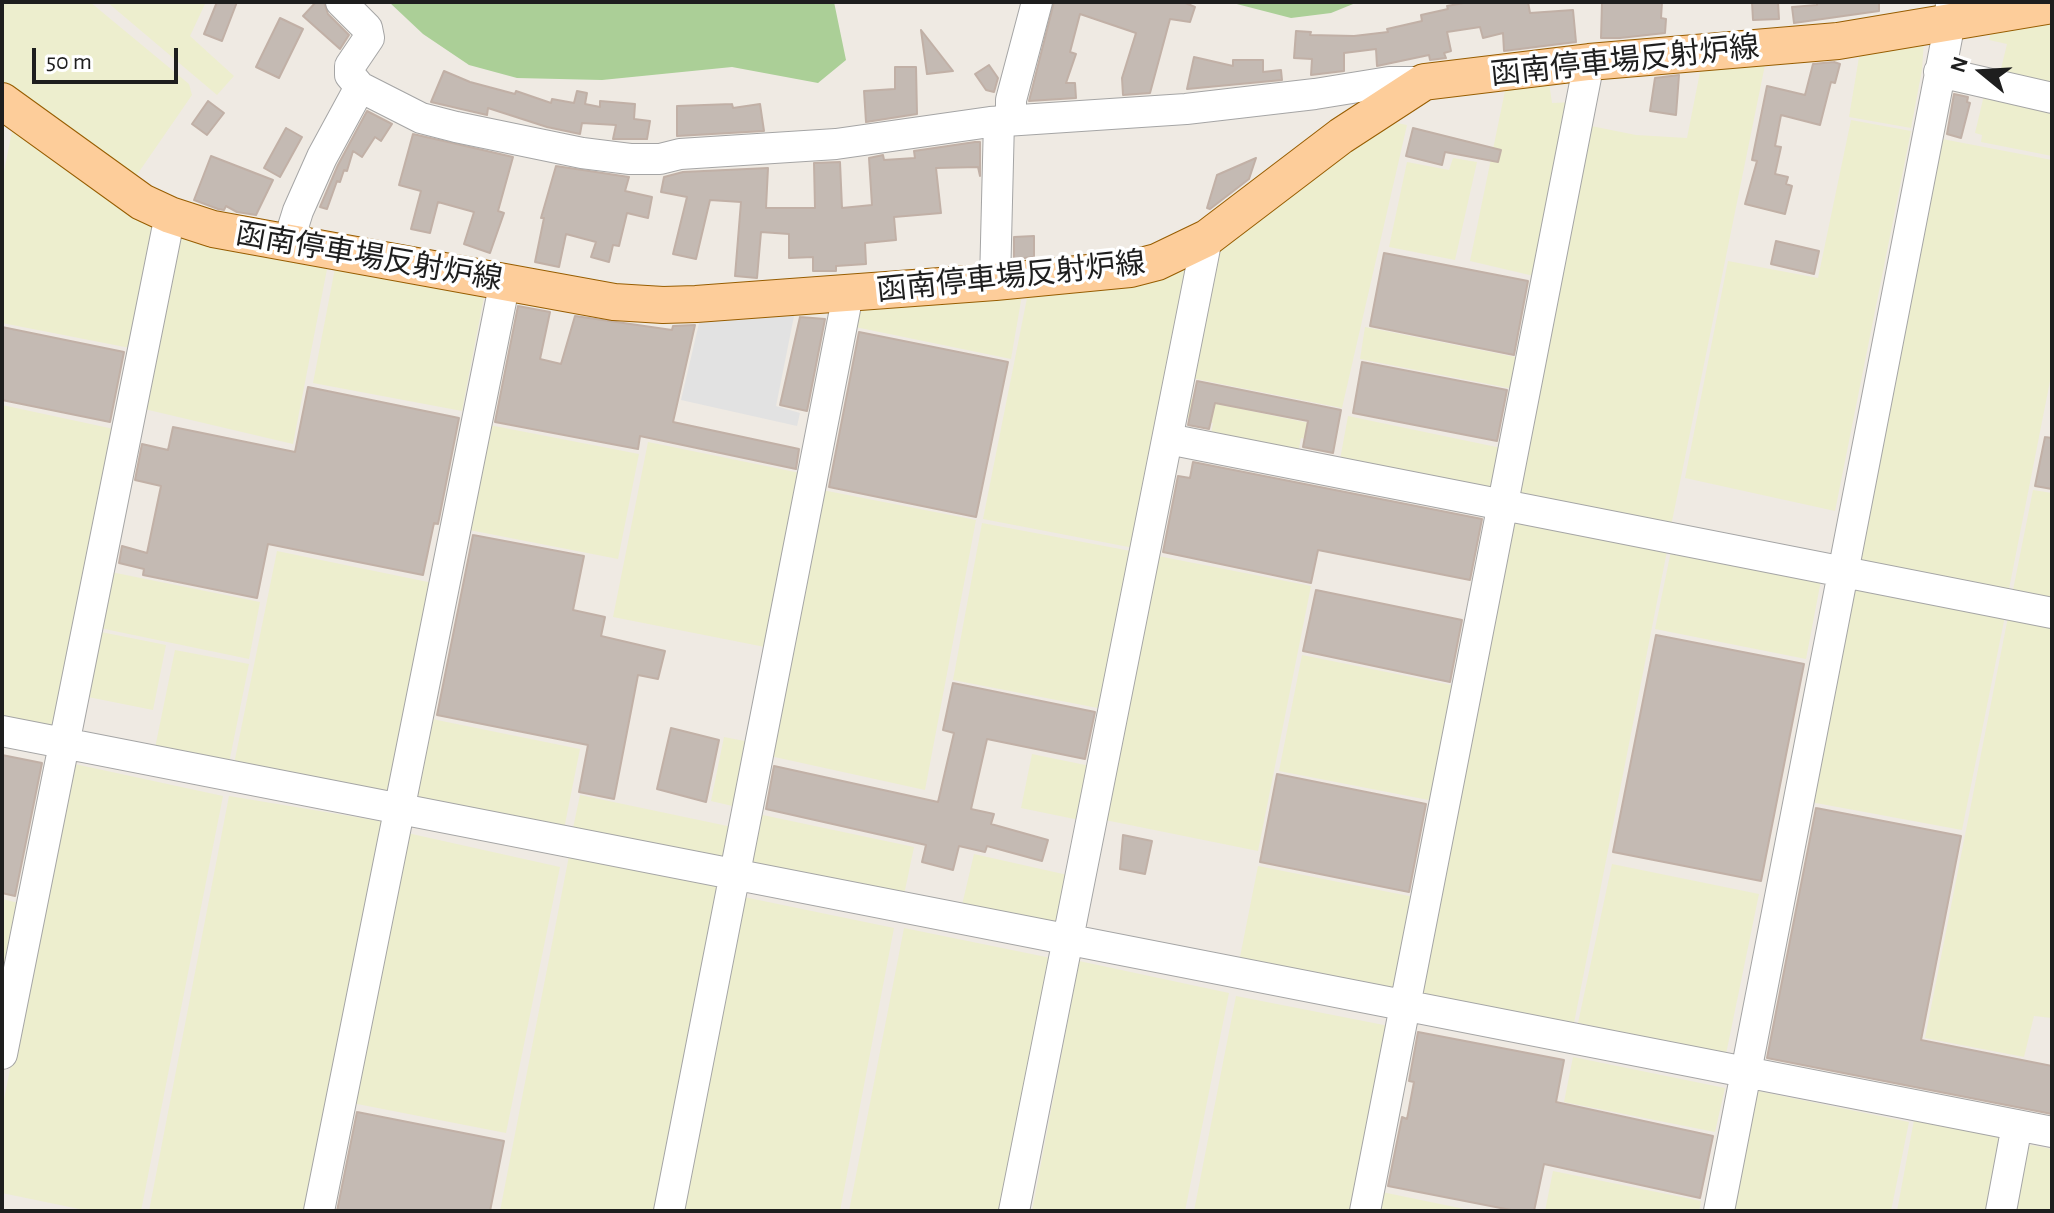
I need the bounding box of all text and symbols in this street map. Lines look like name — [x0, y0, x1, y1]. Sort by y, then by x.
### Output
street label: 函南停車場反射炉線 — [1489, 29, 1761, 93]
scale bar — [36, 32, 182, 82]
north arrow — [1942, 32, 2022, 112]
text: 50 m — [46, 50, 92, 74]
text: N — [1946, 54, 1972, 75]
street label: 函南停車場反射炉線 — [233, 216, 505, 298]
street label: 函南停車場反射炉線 — [875, 245, 1147, 309]

